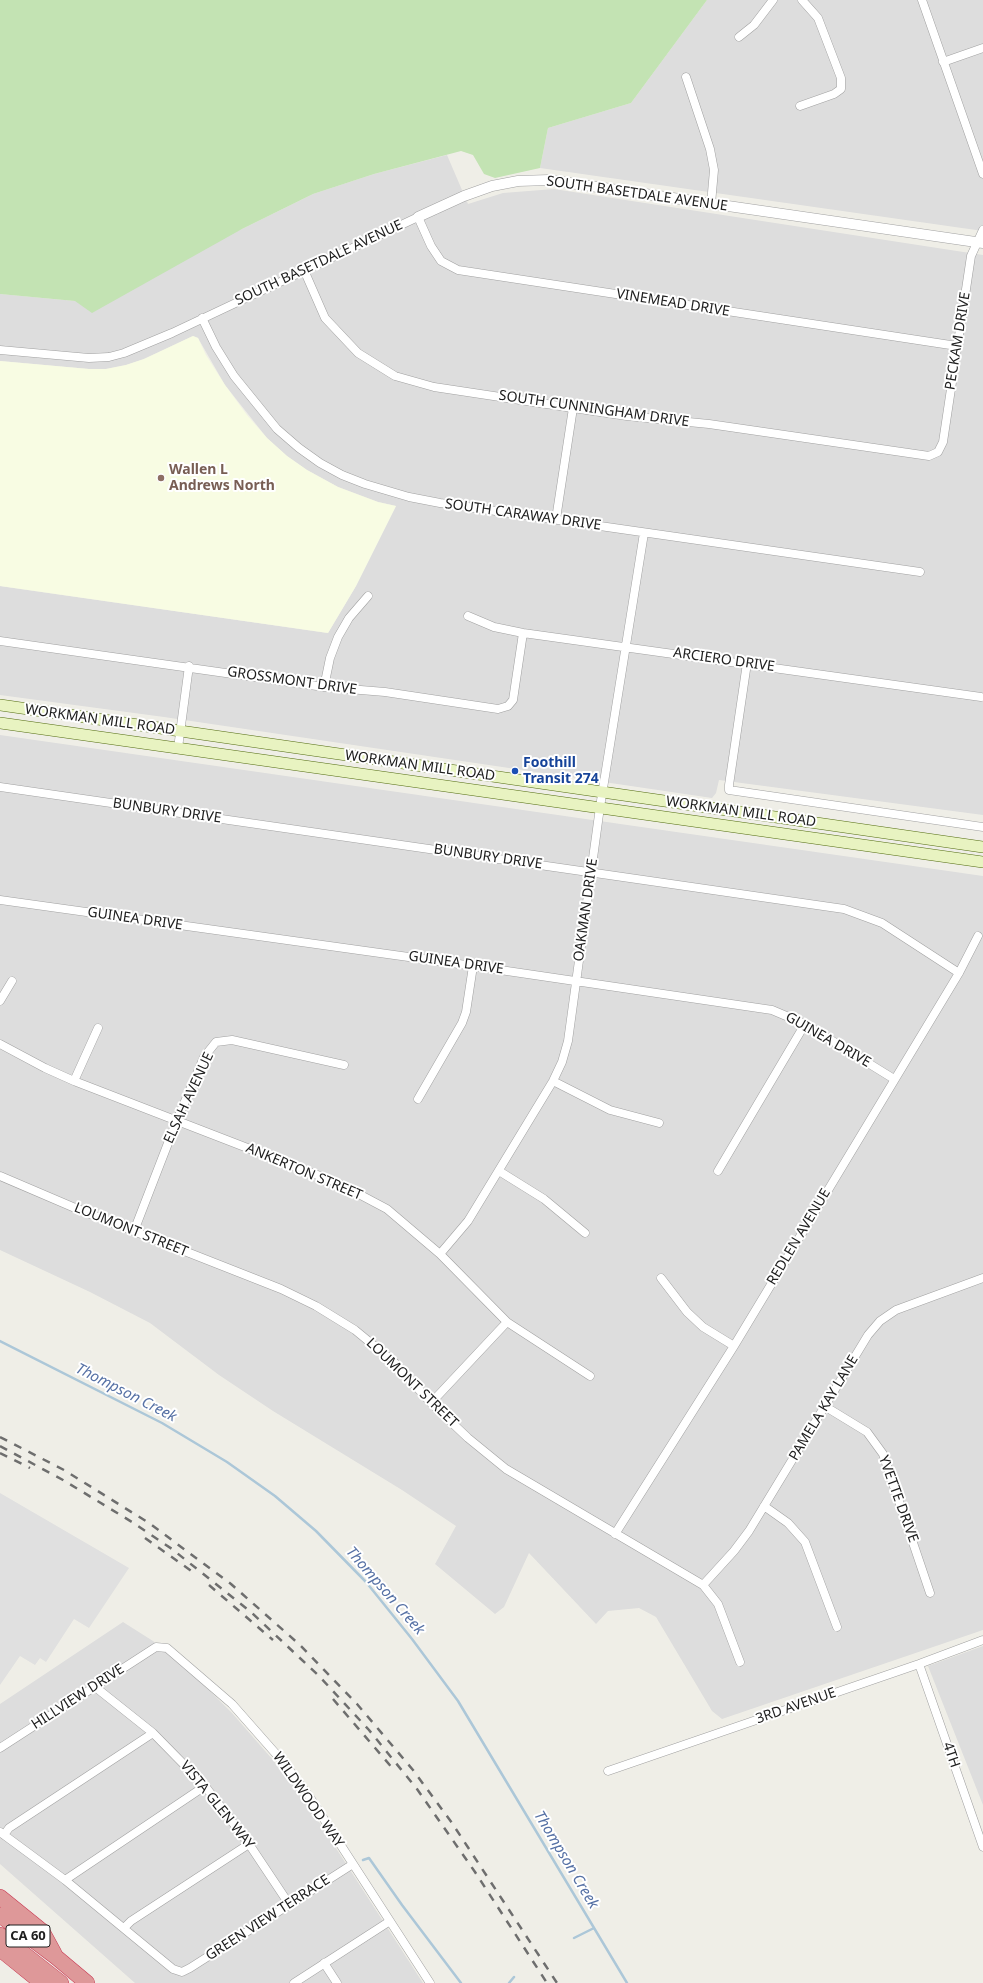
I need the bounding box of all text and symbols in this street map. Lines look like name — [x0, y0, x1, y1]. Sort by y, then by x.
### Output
street label: SOUTH BASETDALE AVENUE — [545, 173, 729, 215]
street label: SOUTH BASETDALE AVENUE — [233, 217, 405, 309]
street label: VINEMEAD DRIVE — [615, 286, 731, 320]
street label: PECKAM DRIVE — [942, 291, 974, 391]
street label: SOUTH CUNNINGHAM DRIVE — [498, 387, 690, 431]
place label: Wallen L Andrews North — [169, 462, 275, 494]
marker: Wallen L Andrews North — [156, 473, 166, 483]
street label: SOUTH CARAWAY DRIVE — [444, 496, 602, 534]
street label: ARCIERO DRIVE — [672, 645, 776, 675]
street label: GROSSMONT DRIVE — [226, 664, 358, 698]
street label: WORKMAN MILL ROAD — [24, 701, 176, 739]
street label: WORKMAN MILL ROAD — [344, 747, 496, 785]
place label: Foothill Transit 274 — [523, 755, 599, 788]
marker: Foothill Transit 274 — [510, 766, 520, 776]
street label: WORKMAN MILL ROAD — [665, 793, 817, 831]
street label: BUNBURY DRIVE — [112, 795, 222, 827]
street label: BUNBURY DRIVE — [433, 841, 543, 873]
street label: OAKMAN DRIVE — [570, 857, 602, 963]
street label: GUINEA DRIVE — [86, 904, 184, 934]
street label: GUINEA DRIVE — [407, 948, 505, 978]
street label: GUINEA DRIVE — [782, 1009, 874, 1071]
street label: ELSAH AVENUE — [160, 1050, 218, 1146]
street label: ANKERTON STREET — [243, 1140, 365, 1204]
street label: REDLEN AVENUE — [764, 1186, 834, 1288]
street label: LOUMONT STREET — [72, 1199, 190, 1261]
street label: LOUMONT STREET — [362, 1335, 462, 1431]
street label: PAMELA KAY LANE — [786, 1352, 862, 1464]
water label: Thompson Creek — [73, 1360, 179, 1426]
street label: YVETTE DRIVE — [875, 1453, 921, 1545]
water label: Thompson Creek — [342, 1543, 428, 1639]
street label: HILLVIEW DRIVE — [29, 1661, 127, 1733]
street label: 3RD AVENUE — [754, 1684, 838, 1728]
street label: 4TH — [939, 1740, 963, 1770]
street label: WILDWOOD WAY — [269, 1749, 347, 1851]
street label: VISTA GLEN WAY — [176, 1758, 258, 1852]
water label: Thompson Creek — [530, 1808, 602, 1912]
street label: GREEN VIEW TERRACE — [203, 1872, 333, 1964]
road number: CA 60 — [6, 1925, 50, 1947]

